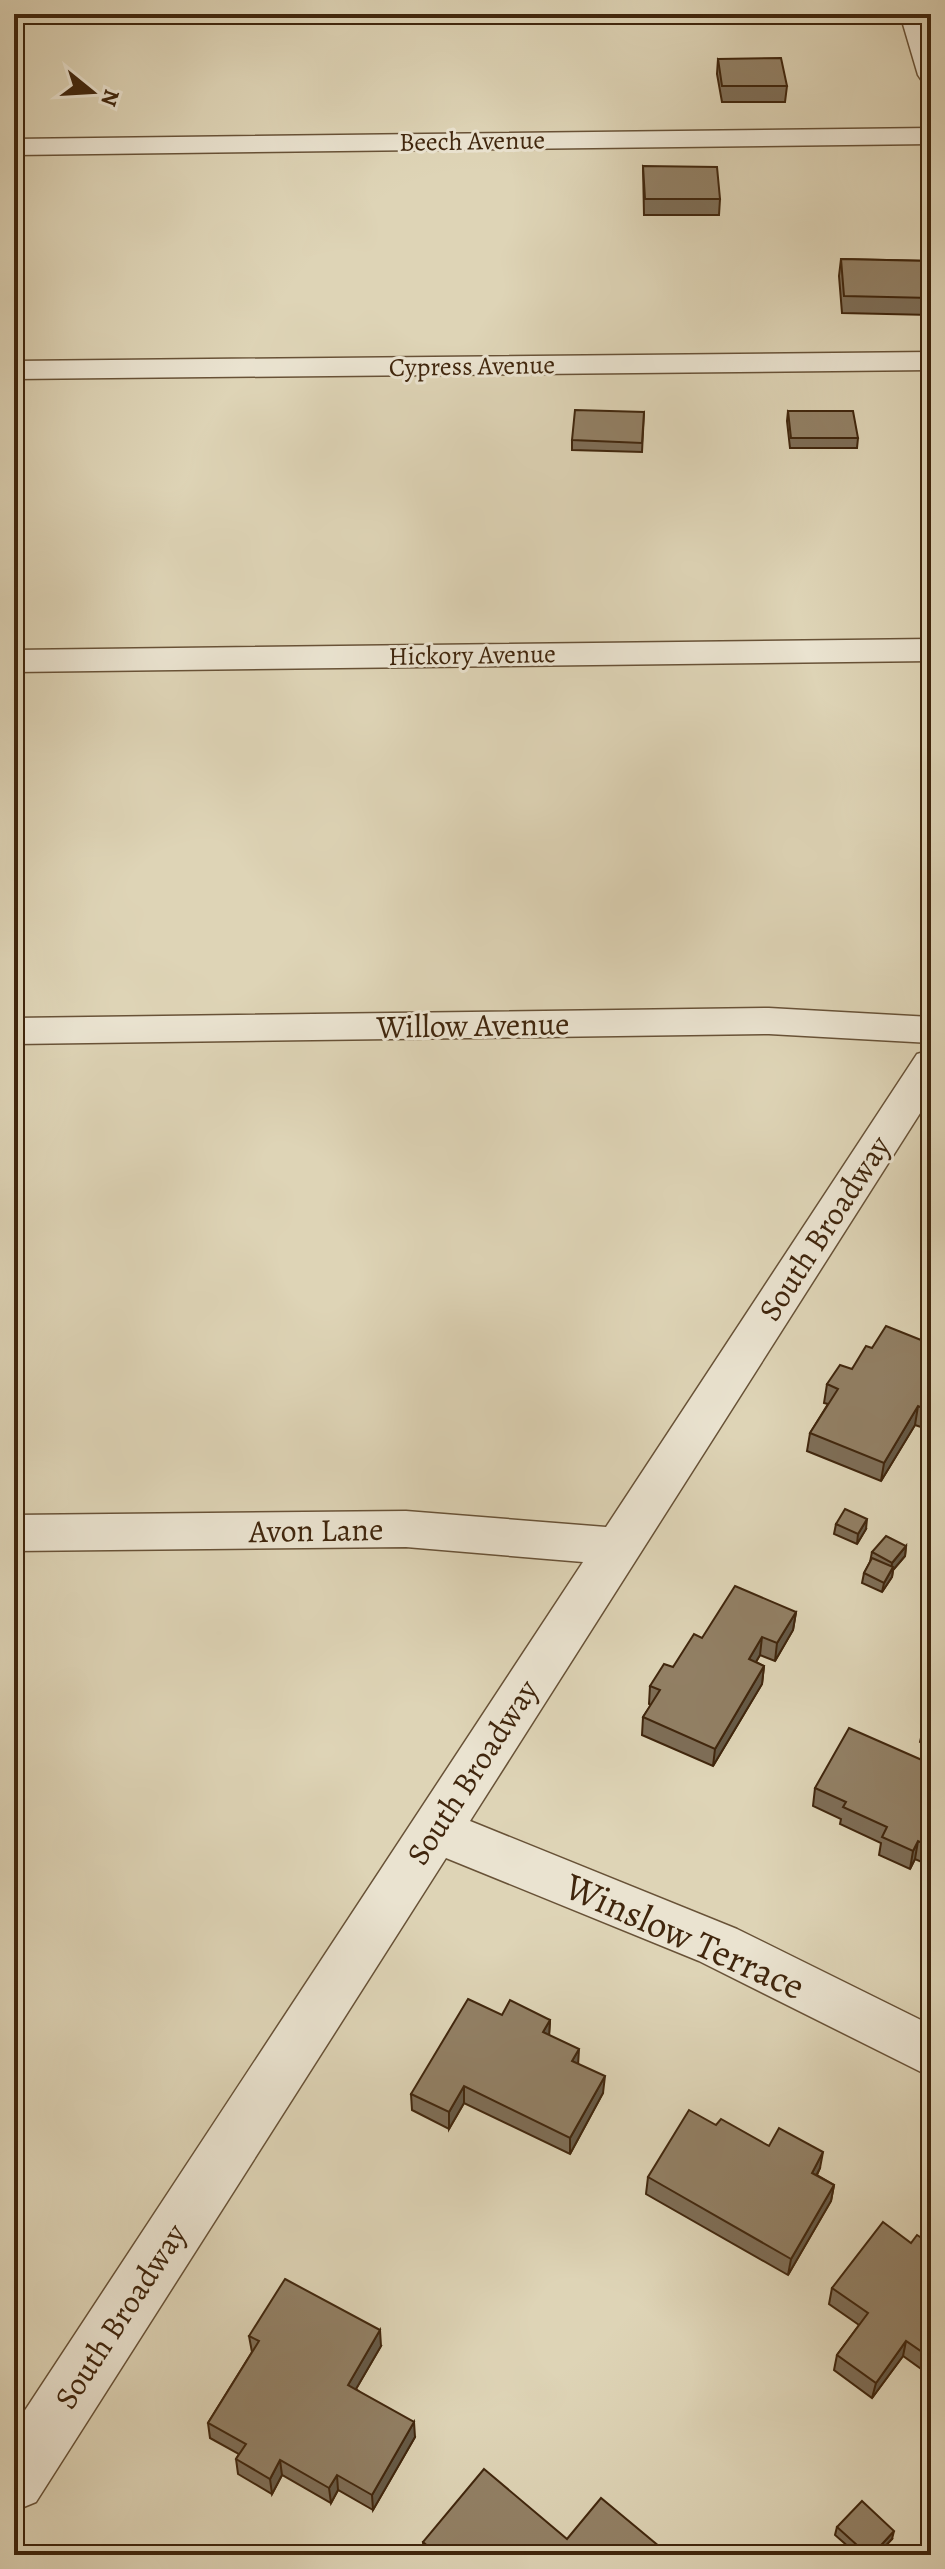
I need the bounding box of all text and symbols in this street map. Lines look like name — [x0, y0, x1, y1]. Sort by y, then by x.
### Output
north arrow — [52, 52, 132, 132]
text: N — [93, 86, 127, 110]
street label: Beech Avenue — [399, 122, 545, 160]
street label: Cypress Avenue — [389, 347, 555, 385]
street label: Hickory Avenue — [388, 636, 556, 674]
street label: Willow Avenue — [375, 1001, 570, 1049]
street label: South Broadway — [748, 1126, 901, 1329]
street label: Avon Lane — [247, 1507, 384, 1553]
street label: South Broadway — [396, 1670, 549, 1873]
street label: Winslow Terrace — [556, 1860, 813, 2012]
street label: South Broadway — [44, 2214, 197, 2417]

